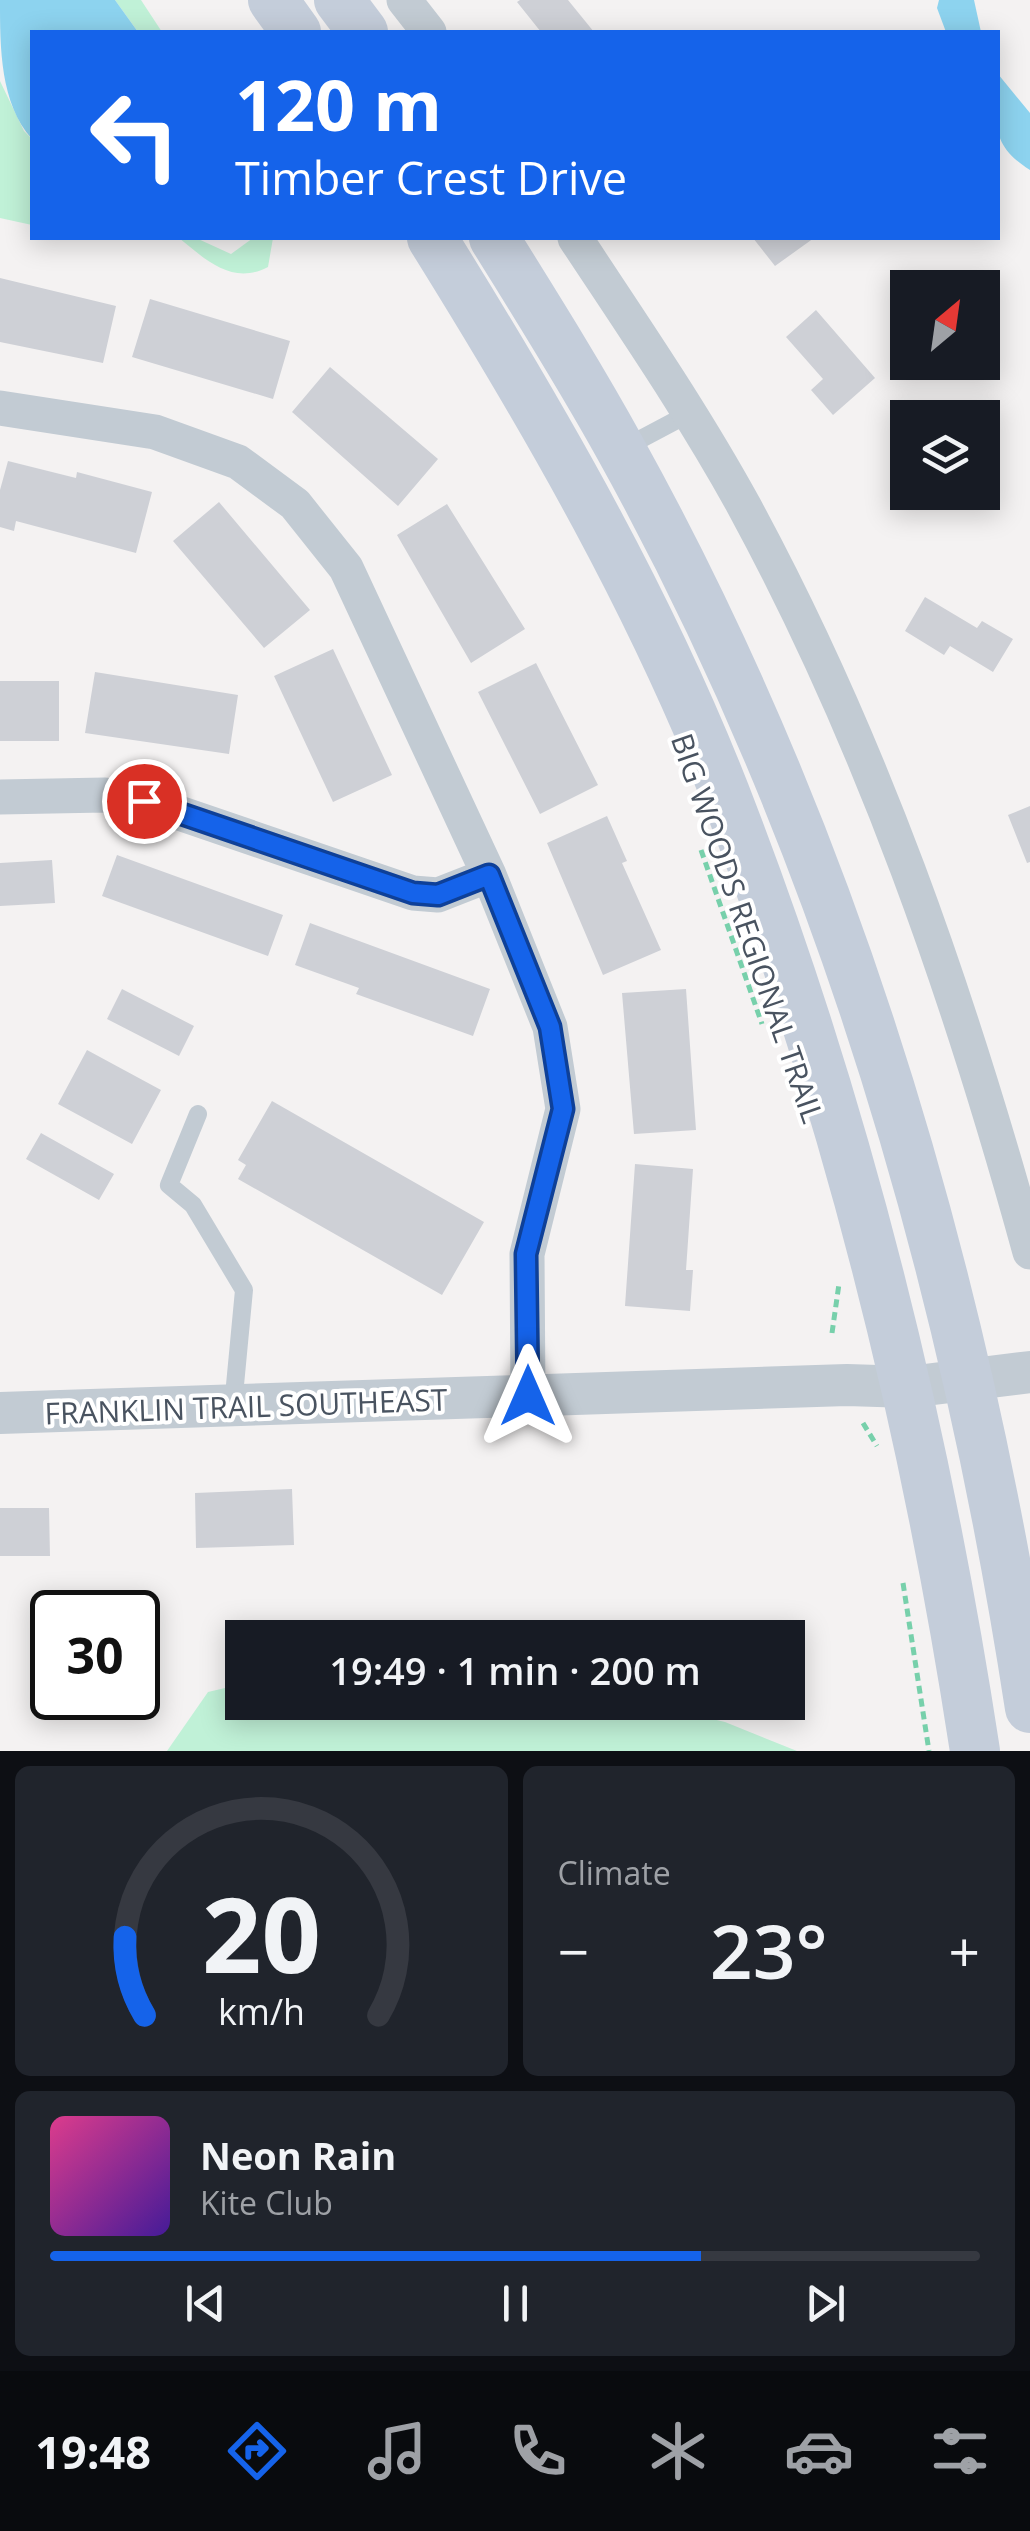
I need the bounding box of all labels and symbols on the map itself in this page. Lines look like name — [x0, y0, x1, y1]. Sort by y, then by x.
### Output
north arrow — [890, 270, 1000, 380]
street label: BIG WOODS REGIONAL TRAIL — [662, 728, 834, 1128]
pin — [102, 759, 187, 844]
position arrow — [476, 1344, 580, 1448]
street label: FRANKLIN TRAIL SOUTHEAST — [44, 1378, 449, 1434]
speed limit sign: 30 — [30, 1590, 160, 1720]

